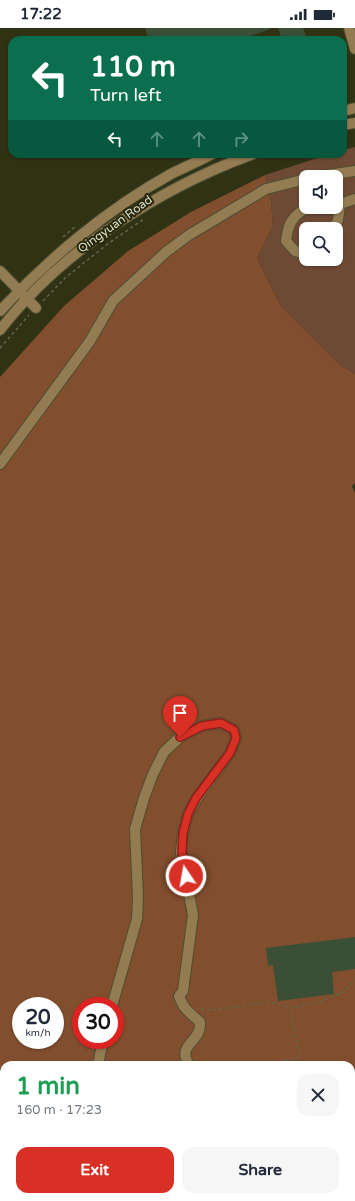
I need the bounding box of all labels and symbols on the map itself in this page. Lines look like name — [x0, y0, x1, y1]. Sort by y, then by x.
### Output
street label: Qingyuan Road — [75, 192, 155, 256]
pin — [163, 696, 197, 737]
position arrow — [165, 855, 207, 897]
speed limit sign: 30 — [72, 997, 124, 1049]

